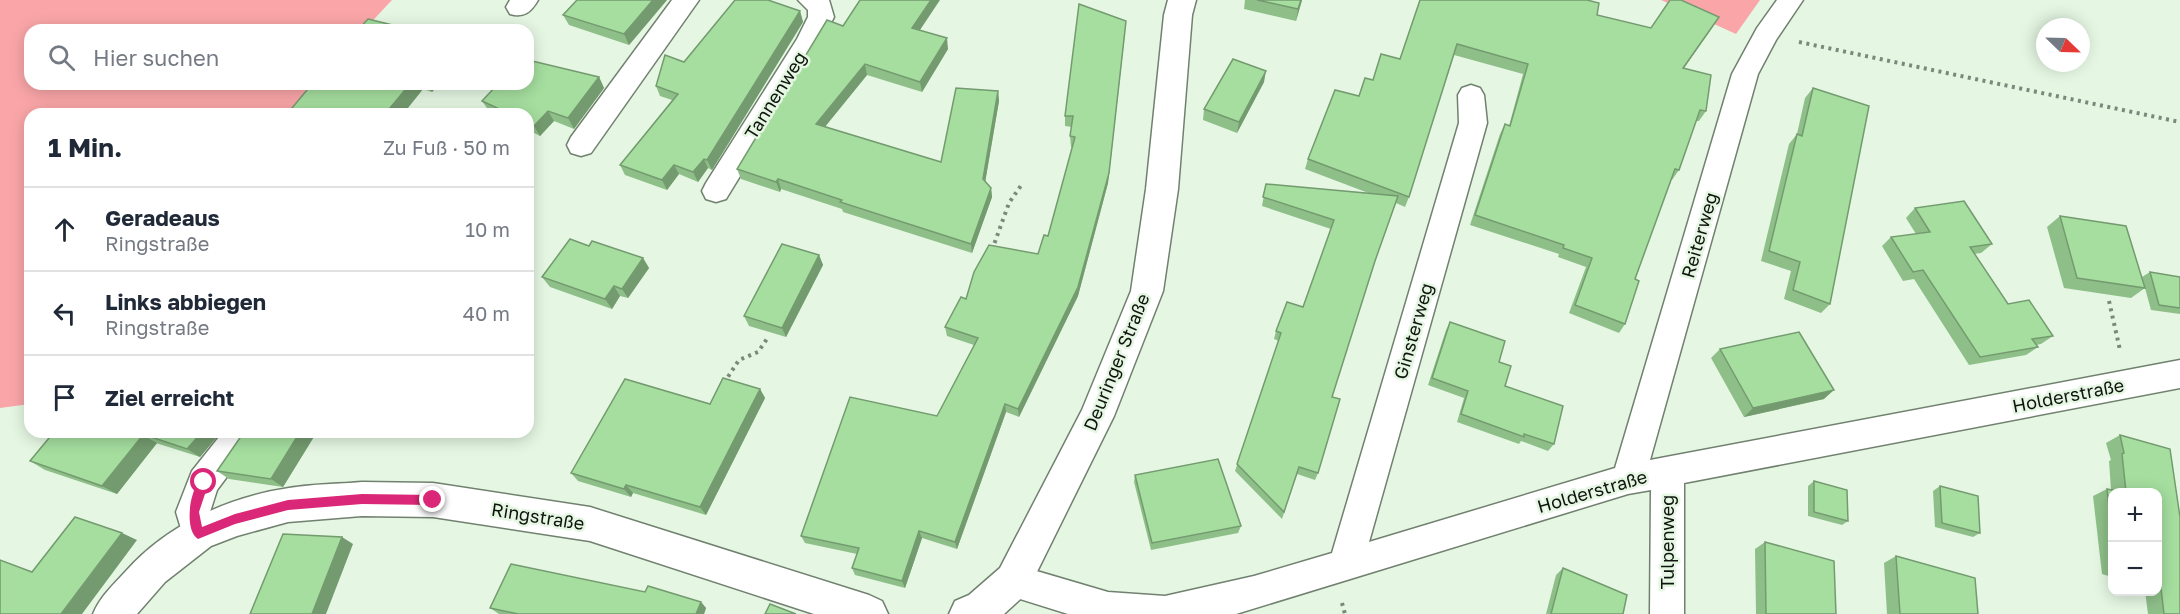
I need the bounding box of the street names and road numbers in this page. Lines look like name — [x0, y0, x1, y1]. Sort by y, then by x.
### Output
street label: Tannenweg — [739, 47, 811, 143]
street label: Reiterweg — [1676, 190, 1722, 280]
street label: Ginsterweg — [1389, 280, 1437, 382]
street label: Deuringer Straße — [1078, 290, 1154, 434]
street label: Holderstraße — [2010, 373, 2126, 417]
street label: Holderstraße — [1535, 465, 1649, 517]
street label: Tulpenweg — [1656, 495, 1678, 589]
street label: Ringstraße — [490, 498, 586, 534]

